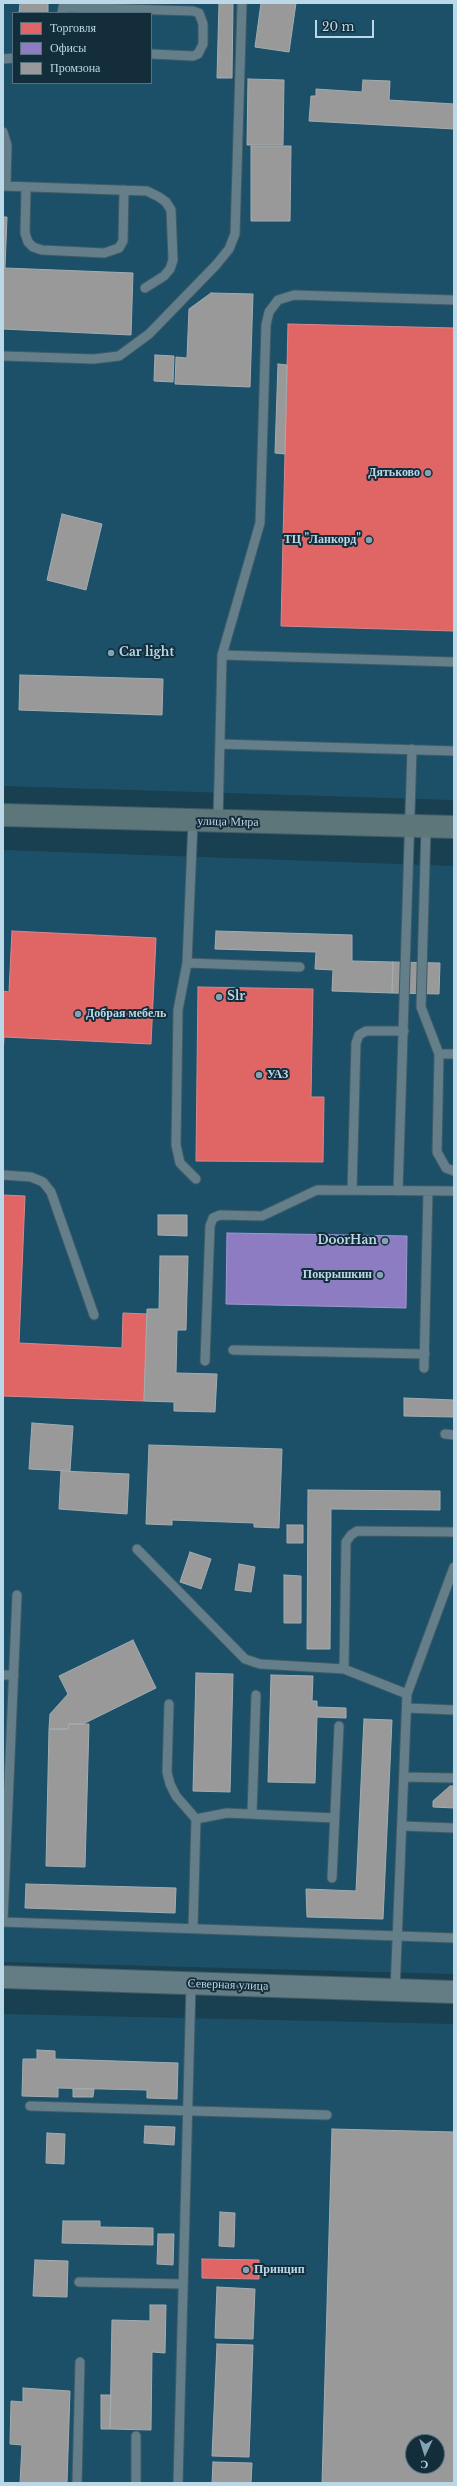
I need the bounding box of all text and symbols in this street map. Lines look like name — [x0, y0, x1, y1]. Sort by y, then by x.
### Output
legend — [12, 12, 152, 84]
scale bar — [317, 12, 376, 38]
text: 20 m — [322, 19, 354, 34]
text: Торговля — [50, 20, 96, 35]
text: Офисы — [50, 40, 86, 55]
text: Промзона — [50, 60, 100, 75]
place label: Дятьково — [368, 466, 420, 480]
marker: Дятьково — [423, 468, 433, 478]
place label: ТЦ "Ланкорд" — [284, 533, 361, 547]
marker: ТЦ "Ланкорд" — [364, 535, 374, 545]
place label: Car light — [119, 646, 174, 660]
marker: Car light — [106, 648, 116, 658]
street label: улица Мира — [197, 814, 259, 830]
place label: Slr — [227, 990, 245, 1004]
marker: Slr — [214, 992, 224, 1002]
place label: Добрая мебель — [86, 1007, 166, 1021]
marker: Добрая мебель — [73, 1009, 83, 1019]
place label: УАЗ — [267, 1068, 288, 1082]
marker: УАЗ — [254, 1070, 264, 1080]
place label: DoorHan — [317, 1234, 377, 1248]
marker: DoorHan — [380, 1236, 390, 1246]
place label: Покрышкин — [303, 1268, 372, 1282]
marker: Покрышкин — [375, 1270, 385, 1280]
street label: Северная улица — [187, 1976, 269, 1994]
place label: Принцип — [254, 2263, 305, 2277]
marker: Принцип — [241, 2265, 251, 2275]
north arrow — [405, 2434, 445, 2474]
text: С — [420, 2458, 429, 2472]

